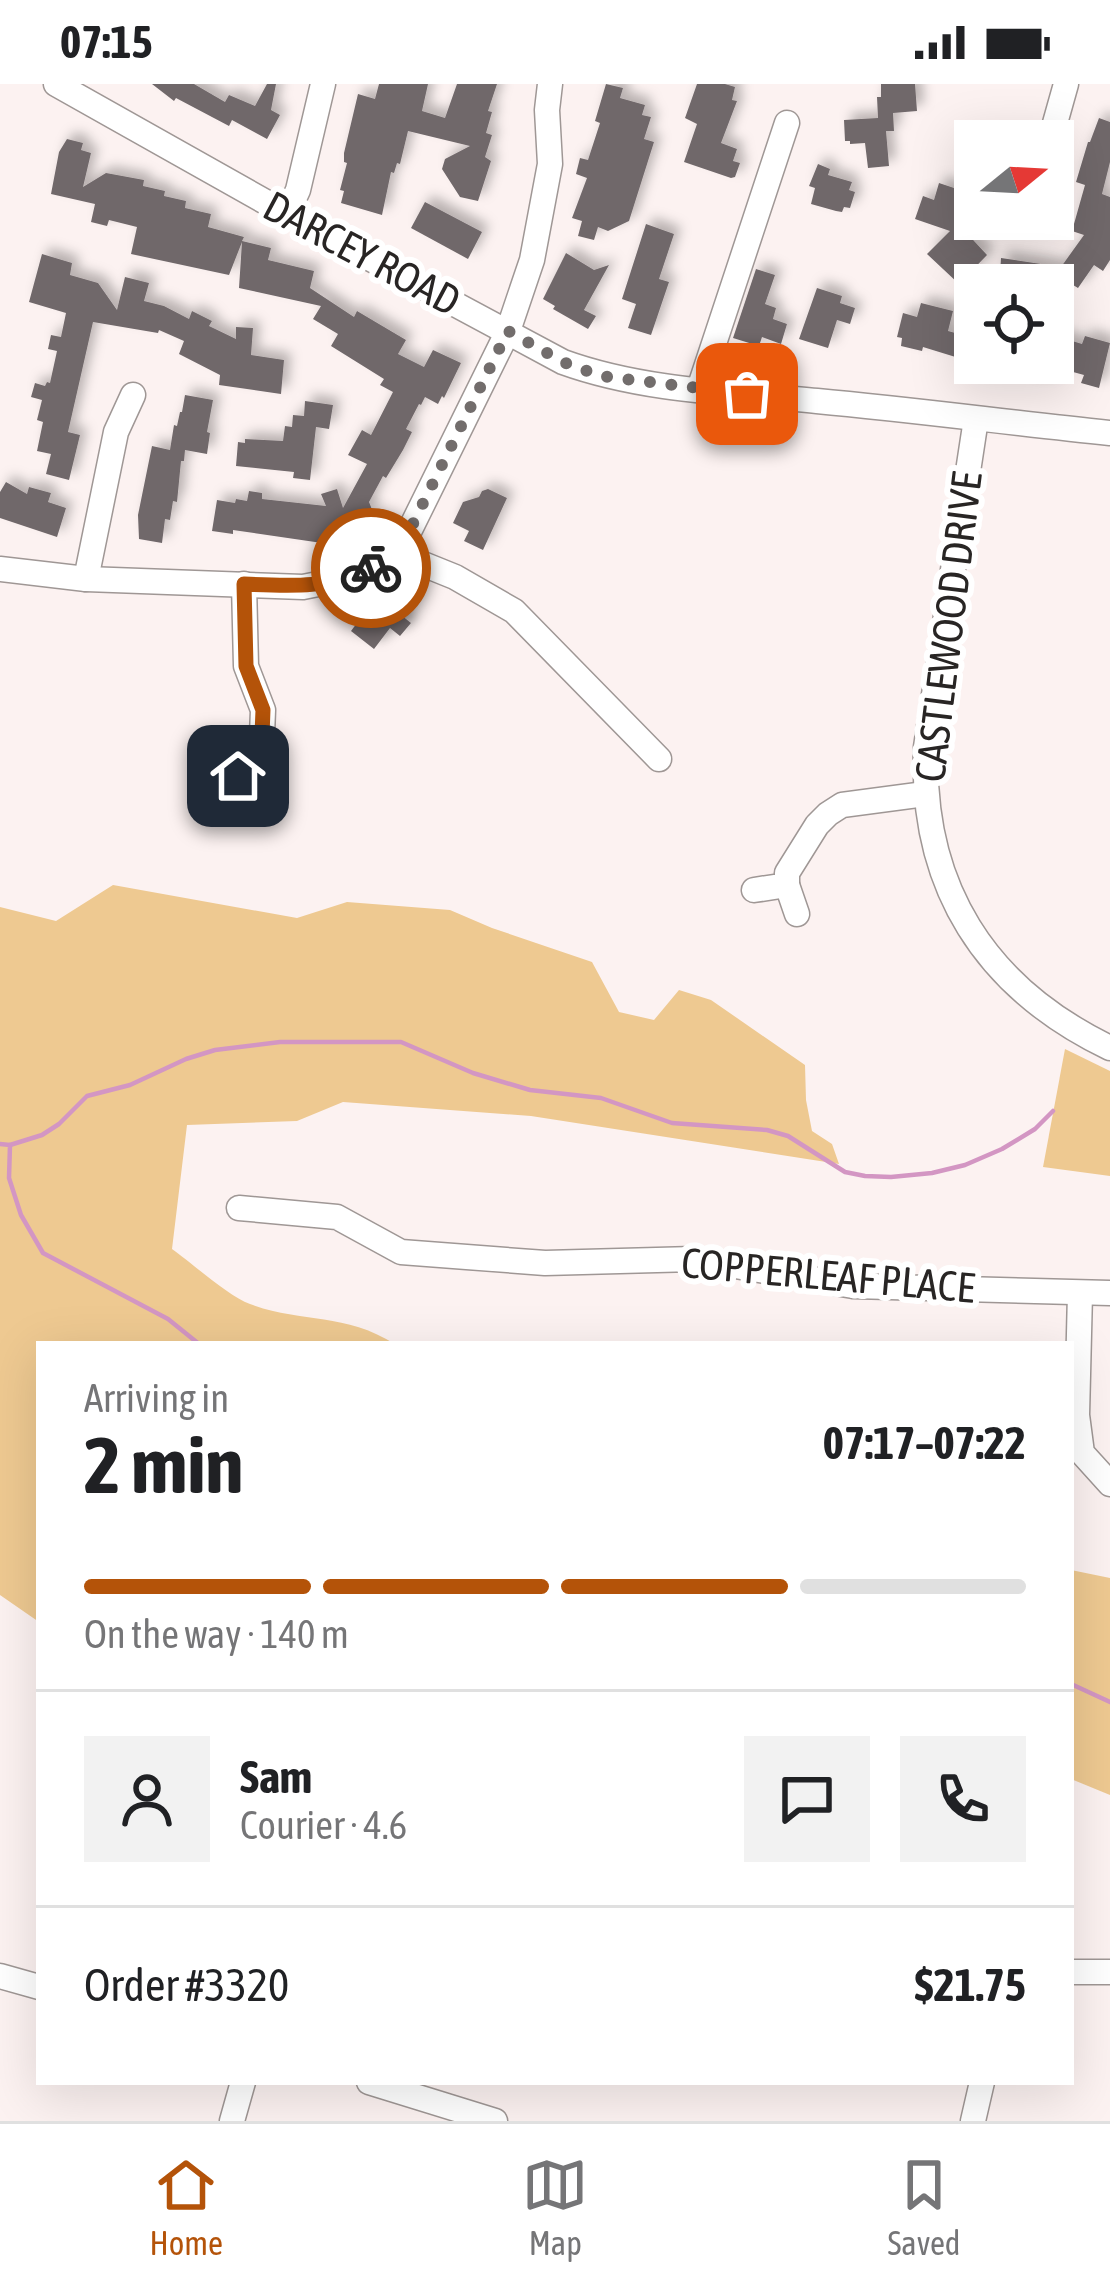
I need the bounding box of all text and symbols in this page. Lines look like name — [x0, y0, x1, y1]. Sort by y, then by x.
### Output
text: 07:15 — [60, 16, 153, 68]
north arrow — [954, 120, 1074, 240]
map controls — [954, 120, 1074, 384]
street label: DARCEY ROAD — [256, 181, 468, 325]
button: locate — [954, 264, 1074, 384]
pin — [696, 343, 798, 445]
icon: bag — [714, 361, 780, 427]
street label: CASTLEWOOD DRIVE — [905, 469, 991, 785]
courier — [311, 508, 431, 628]
icon: bike — [338, 535, 404, 601]
pin — [187, 725, 289, 827]
icon: home — [205, 743, 271, 809]
street label: COPPERLEAF PLACE — [679, 1238, 977, 1312]
text: Arriving in — [84, 1376, 229, 1420]
text: 07:17–07:22 — [823, 1417, 1026, 1469]
text: 2 min — [84, 1420, 243, 1510]
text: On the way · 140 m — [84, 1612, 349, 1656]
button: person — [84, 1736, 210, 1862]
button: chat — [744, 1736, 870, 1862]
button: phone — [900, 1736, 1026, 1862]
text: Sam — [240, 1751, 312, 1803]
text: Courier · 4.6 — [240, 1803, 407, 1847]
text: Order #3320 — [84, 1959, 289, 2011]
text: $21.75 — [914, 1959, 1026, 2011]
tab: Home — [150, 2152, 223, 2262]
tab: Map — [522, 2152, 588, 2262]
tab: Saved — [887, 2152, 960, 2262]

